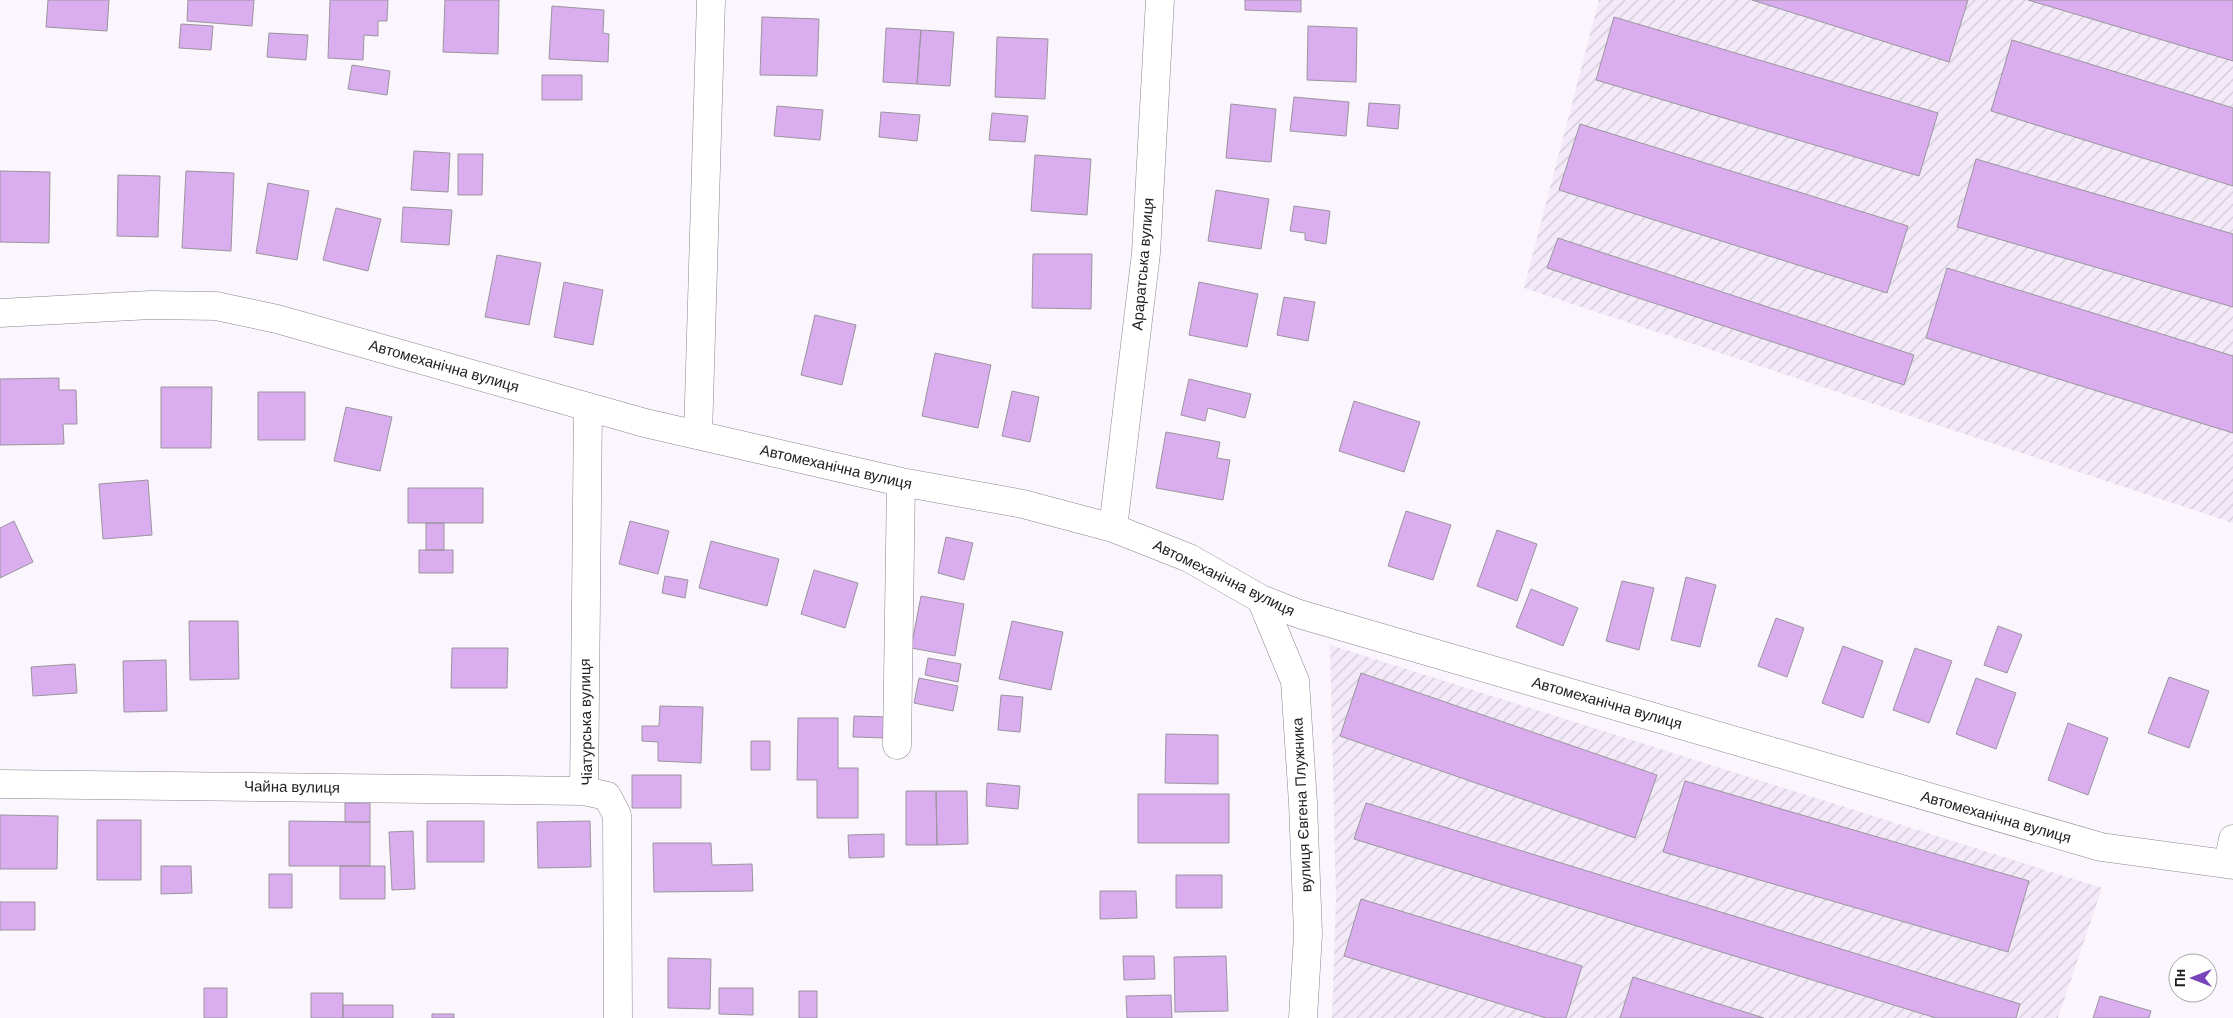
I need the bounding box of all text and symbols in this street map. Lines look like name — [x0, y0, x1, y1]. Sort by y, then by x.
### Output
street label: Араратська вулиця — [1127, 197, 1159, 331]
street label: Автомеханічна вулиця — [367, 335, 521, 397]
street label: Автомеханічна вулиця — [758, 440, 914, 494]
street label: Автомеханічна вулиця — [1150, 535, 1298, 621]
street label: Чіатурська вулиця — [575, 658, 597, 786]
street label: Автомеханічна вулиця — [1530, 672, 1684, 734]
street label: вулиця Євгена Плужника — [1287, 717, 1317, 893]
street label: Чайна вулиця — [244, 776, 340, 798]
street label: Автомеханічна вулиця — [1919, 786, 2073, 848]
north arrow — [2168, 953, 2218, 1003]
text: Пн — [2171, 969, 2189, 987]

